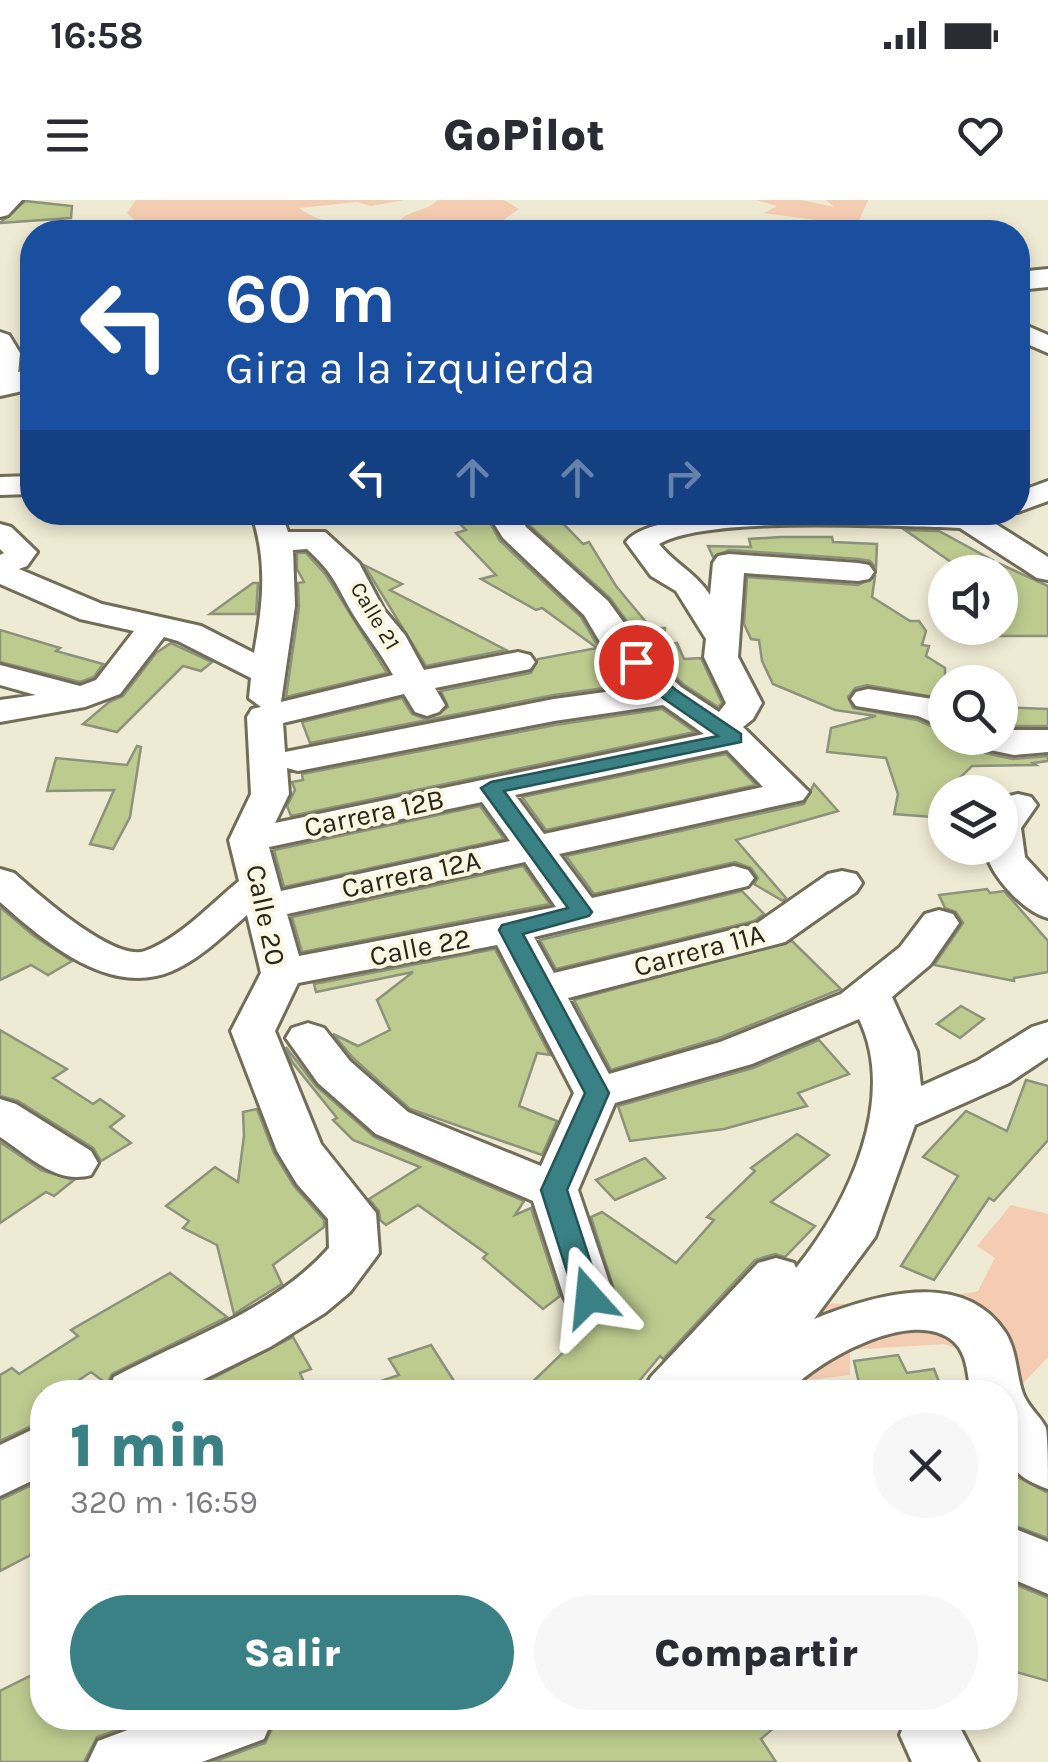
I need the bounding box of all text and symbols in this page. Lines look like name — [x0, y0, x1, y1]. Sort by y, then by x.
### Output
text: 16:58 — [50, 13, 144, 58]
icon: menu — [40, 108, 95, 163]
icon: heart — [953, 108, 1008, 163]
text: GoPilot — [443, 109, 605, 161]
text: 60 m — [225, 258, 396, 340]
icon: left — [60, 260, 190, 390]
text: Gira a la izquierda — [225, 342, 595, 394]
icon: left — [340, 450, 395, 505]
icon: ahead — [445, 450, 500, 505]
icon: ahead — [550, 450, 605, 505]
icon: right — [655, 450, 710, 505]
map controls — [928, 555, 1018, 865]
button: sound — [928, 555, 1018, 645]
street label: Calle 21 — [345, 577, 405, 655]
pin — [594, 620, 679, 705]
icon: arrive — [609, 635, 664, 690]
button: search — [928, 665, 1018, 755]
button: layers — [928, 775, 1018, 865]
street label: Carrera 12B — [301, 782, 447, 844]
street label: Carrera 12A — [339, 843, 483, 905]
street label: Calle 20 — [239, 862, 293, 968]
street label: Carrera 11A — [630, 917, 768, 983]
street label: Calle 22 — [367, 921, 473, 973]
position arrow — [537, 1245, 641, 1349]
text: 1 min — [70, 1411, 227, 1481]
button: close — [873, 1413, 978, 1518]
text: 320 m · 16:59 — [70, 1484, 258, 1521]
button: Salir — [70, 1595, 514, 1710]
button: Compartir — [534, 1595, 978, 1710]

